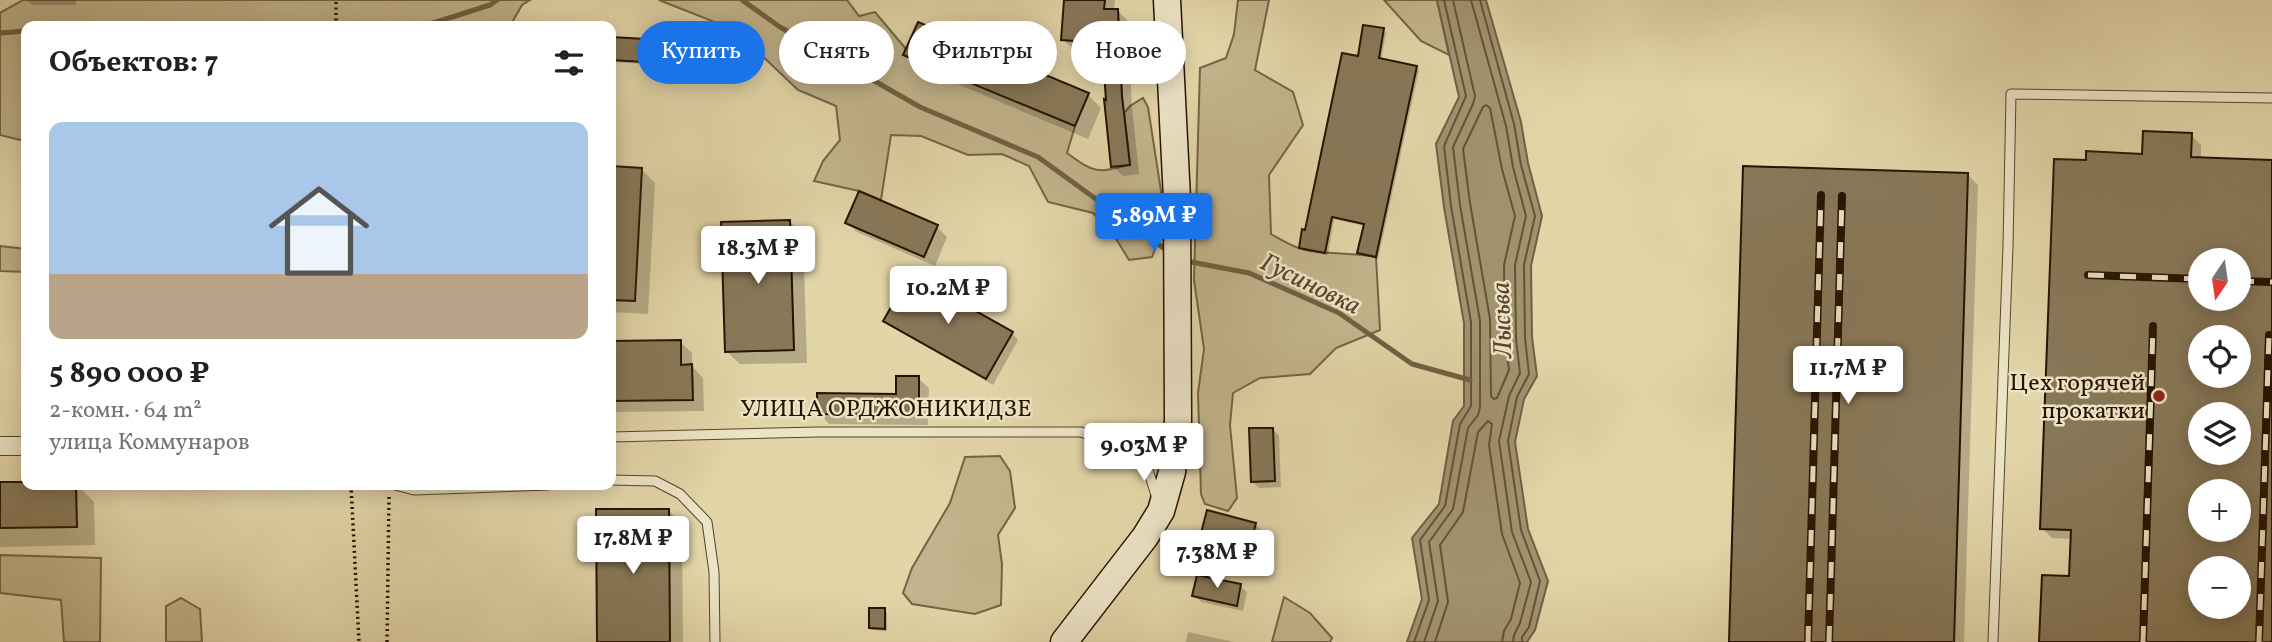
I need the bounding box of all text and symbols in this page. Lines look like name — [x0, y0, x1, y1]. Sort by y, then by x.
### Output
chip: Купить — [637, 21, 765, 84]
chip: Снять — [779, 21, 894, 84]
chip: Фильтры — [908, 21, 1057, 84]
chip: Новое — [1071, 21, 1186, 84]
text: Объектов: 7 — [49, 42, 219, 84]
icon: filters — [550, 44, 588, 82]
icon: home — [256, 168, 382, 294]
pin: 5.89M ₽ — [1089, 194, 1219, 253]
text: 5.89M ₽ — [1111, 200, 1197, 232]
pin: 18.3M ₽ — [693, 226, 823, 286]
text: 18.3M ₽ — [717, 233, 799, 265]
water label: Гусиновка — [1254, 245, 1366, 325]
north arrow — [2188, 248, 2250, 312]
map controls — [2188, 248, 2251, 619]
pin: 10.2M ₽ — [883, 266, 1013, 326]
text: 10.2M ₽ — [906, 273, 990, 305]
water label: Лысьва — [1484, 281, 1522, 360]
button: locate — [2188, 325, 2251, 388]
pin: 11.7M ₽ — [1783, 346, 1913, 406]
text: 5 890 000 ₽ — [49, 353, 210, 395]
text: 11.7M ₽ — [1809, 353, 1887, 385]
place label: Цех горячей прокатки — [2009, 367, 2145, 429]
marker: Цех горячей прокатки — [2151, 388, 2167, 404]
street label: УЛИЦА ОРДЖОНИКИДЗЕ — [740, 393, 1032, 427]
text: 2-комн. · 64 m² — [49, 395, 202, 427]
button: layers — [2188, 402, 2251, 465]
pin: 9.03M ₽ — [1079, 424, 1209, 483]
text: улица Коммунаров — [49, 427, 250, 459]
text: 9.03M ₽ — [1100, 430, 1188, 462]
button: + — [2188, 479, 2251, 542]
pin: 17.8M ₽ — [568, 516, 698, 576]
text: 17.8M ₽ — [593, 523, 673, 555]
pin: 7.38M ₽ — [1152, 530, 1282, 590]
text: 7.38M ₽ — [1176, 537, 1258, 569]
button: − — [2188, 556, 2251, 619]

